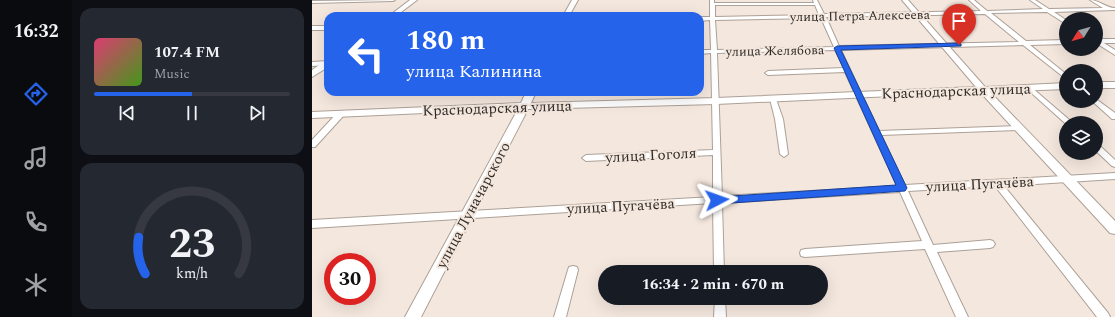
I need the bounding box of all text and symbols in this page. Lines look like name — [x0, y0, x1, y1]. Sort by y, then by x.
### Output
pin — [942, 4, 976, 45]
street label: улица Петра Алексеева — [789, 5, 931, 27]
icon: arrive — [948, 10, 970, 32]
north arrow — [1059, 12, 1103, 56]
map controls — [1059, 12, 1103, 160]
text: 16:32 — [13, 18, 59, 45]
text: 180 m — [406, 19, 485, 62]
icon: left — [340, 28, 392, 80]
street label: улица Желябова — [724, 40, 825, 62]
text: 107.4 FM — [154, 41, 220, 64]
text: улица Калинина — [406, 58, 542, 85]
text: Music — [154, 64, 190, 84]
button: search — [1059, 64, 1103, 108]
street label: Краснодарская улица — [881, 77, 1032, 106]
icon: directions — [22, 80, 50, 108]
street label: Краснодарская улица — [422, 94, 573, 123]
icon: previous — [116, 102, 138, 124]
icon: pause — [181, 102, 203, 124]
icon: next — [246, 102, 268, 124]
button: layers — [1059, 116, 1103, 160]
street label: улица Луначарского — [430, 138, 517, 274]
street label: улица Гоголя — [604, 142, 697, 169]
icon: music — [22, 144, 50, 172]
street label: улица Пугачёва — [925, 170, 1035, 199]
position arrow — [696, 179, 738, 221]
street label: улица Пугачёва — [566, 192, 676, 221]
icon: phone — [22, 208, 50, 236]
text: 23 — [169, 213, 215, 276]
speed limit sign: 30 — [324, 253, 376, 305]
text: km/h — [176, 262, 208, 284]
icon: climate — [22, 271, 50, 299]
text: 16:34 · 2 min · 670 m — [642, 273, 784, 296]

